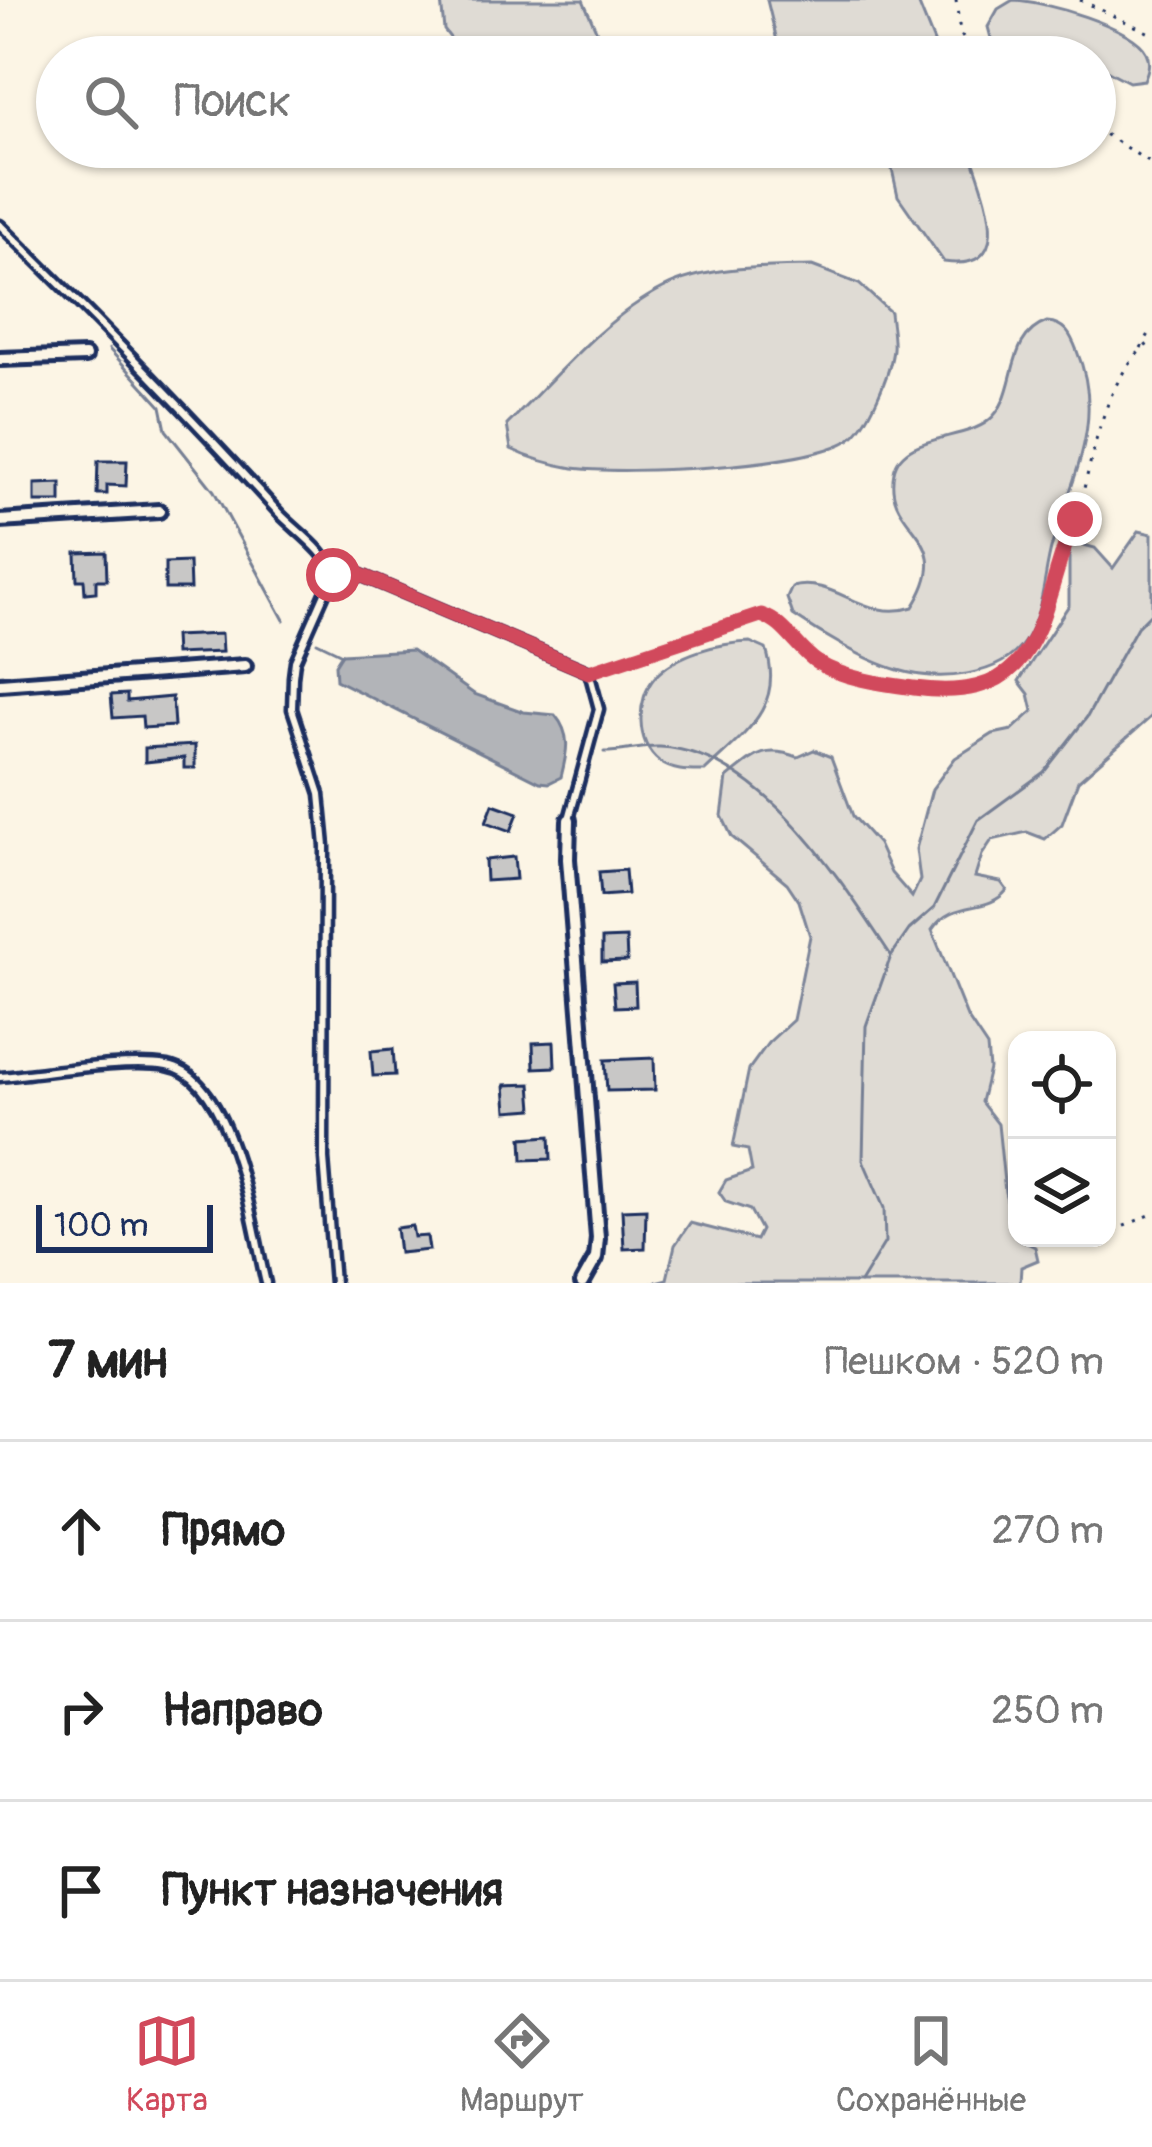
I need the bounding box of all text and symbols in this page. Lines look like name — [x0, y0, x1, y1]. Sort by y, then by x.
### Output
search box — [36, 36, 1116, 168]
icon: search — [78, 69, 144, 135]
text: Поиск — [174, 74, 291, 130]
route end — [1048, 492, 1102, 546]
route start — [306, 548, 360, 602]
map controls — [1008, 1031, 1116, 1247]
button: locate — [1008, 1031, 1116, 1139]
button: layers — [1008, 1139, 1116, 1247]
scale bar — [36, 1199, 213, 1252]
text: 100 m — [54, 1205, 148, 1246]
text: 7 мин — [48, 1329, 168, 1393]
text: Пешком · 520 m — [825, 1337, 1104, 1386]
icon: ahead — [48, 1498, 114, 1564]
text: Прямо — [162, 1503, 285, 1559]
text: 270 m — [992, 1506, 1104, 1555]
icon: right — [48, 1678, 114, 1744]
text: Направо — [162, 1683, 323, 1739]
text: 250 m — [991, 1686, 1104, 1735]
icon: arrive — [48, 1858, 114, 1924]
text: Пункт назначения — [162, 1863, 503, 1919]
tab: Карта — [126, 2008, 208, 2121]
tab: Маршрут — [460, 2008, 584, 2121]
tab: Сохранённые — [836, 2008, 1026, 2121]

